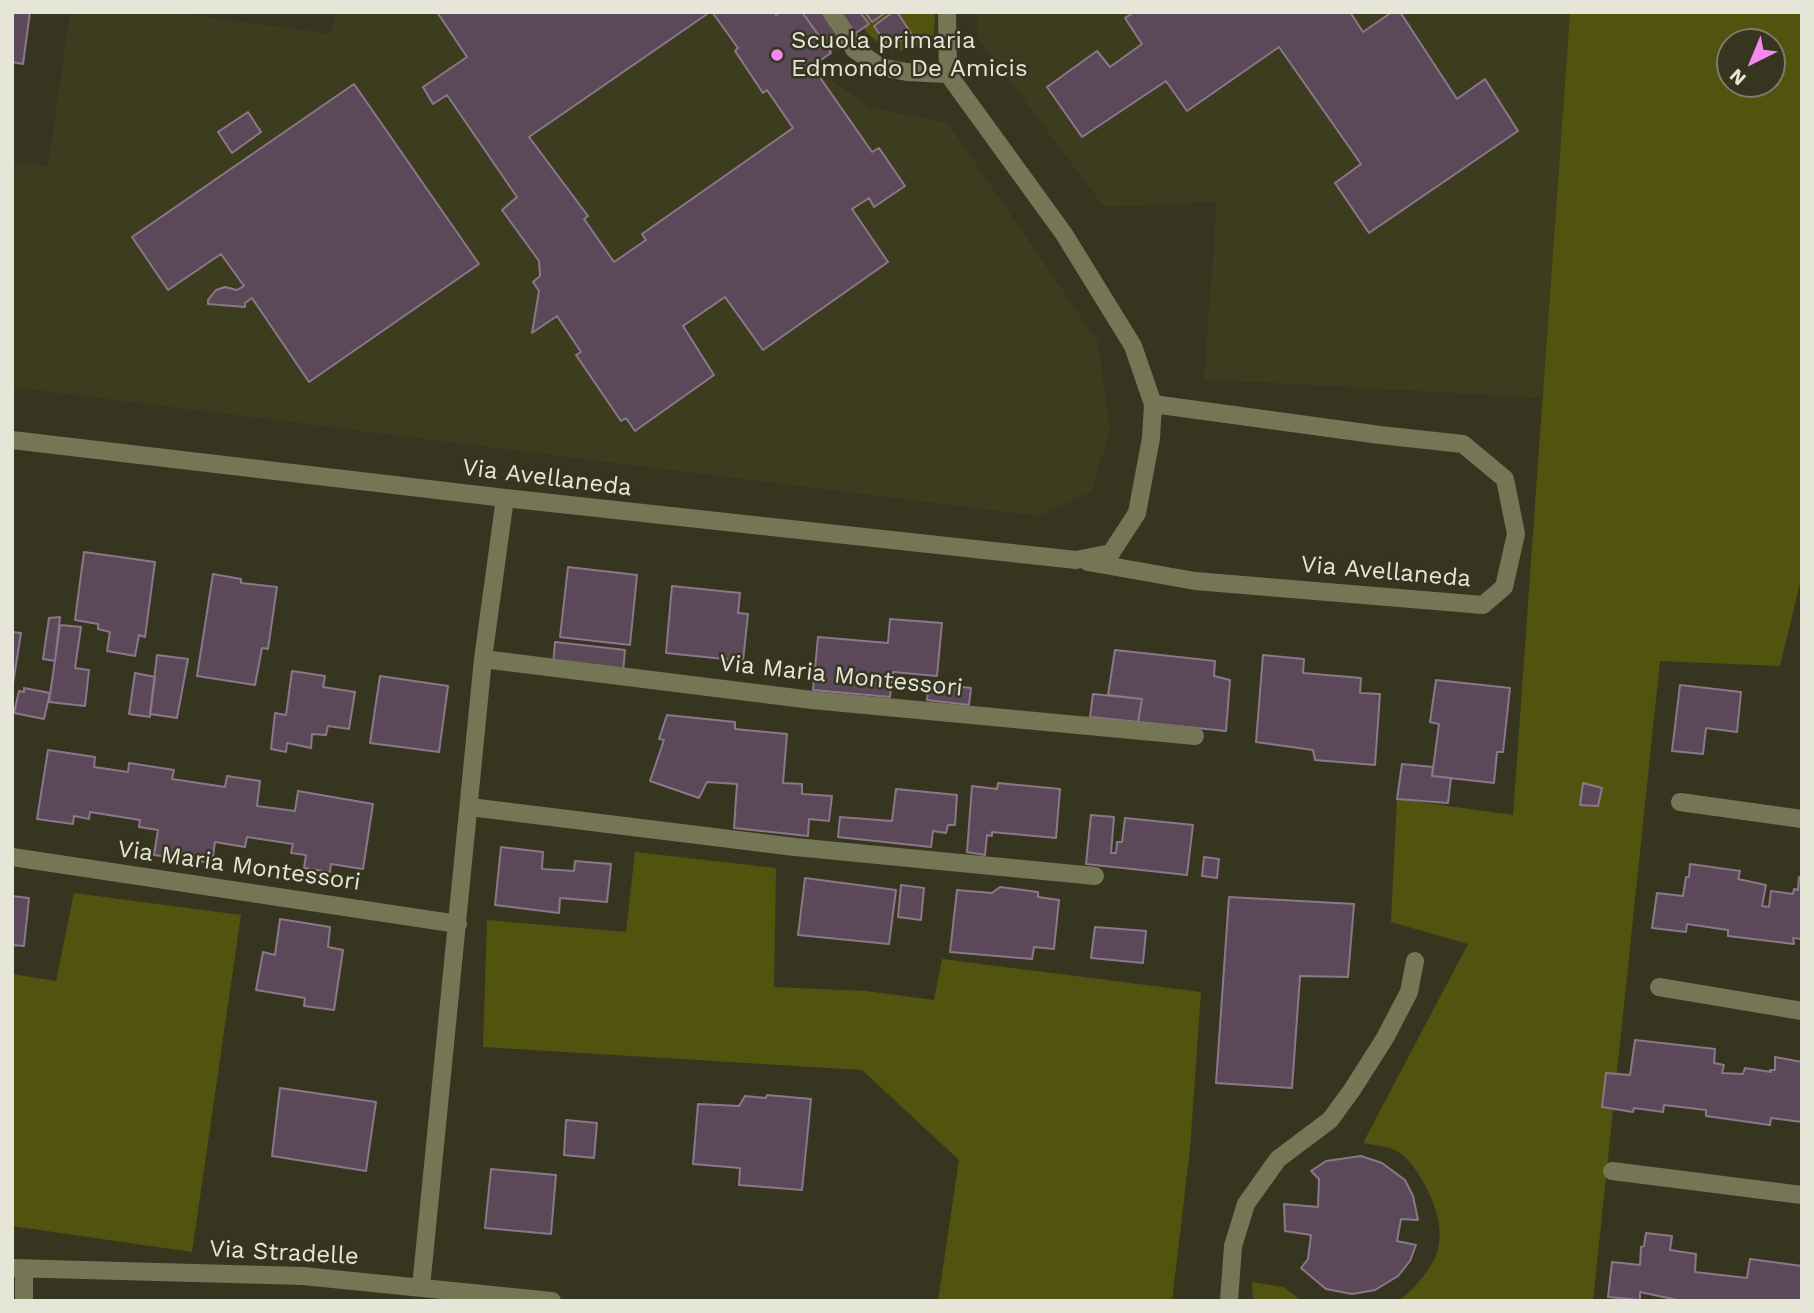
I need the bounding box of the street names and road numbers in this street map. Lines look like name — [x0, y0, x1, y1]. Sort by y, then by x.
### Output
street label: Via Avellaneda — [461, 453, 633, 503]
street label: Via Avellaneda — [1300, 550, 1472, 594]
street label: Via Maria Montessori — [718, 649, 964, 703]
street label: Via Maria Montessori — [116, 835, 362, 897]
street label: Via Stradelle — [209, 1235, 359, 1271]

